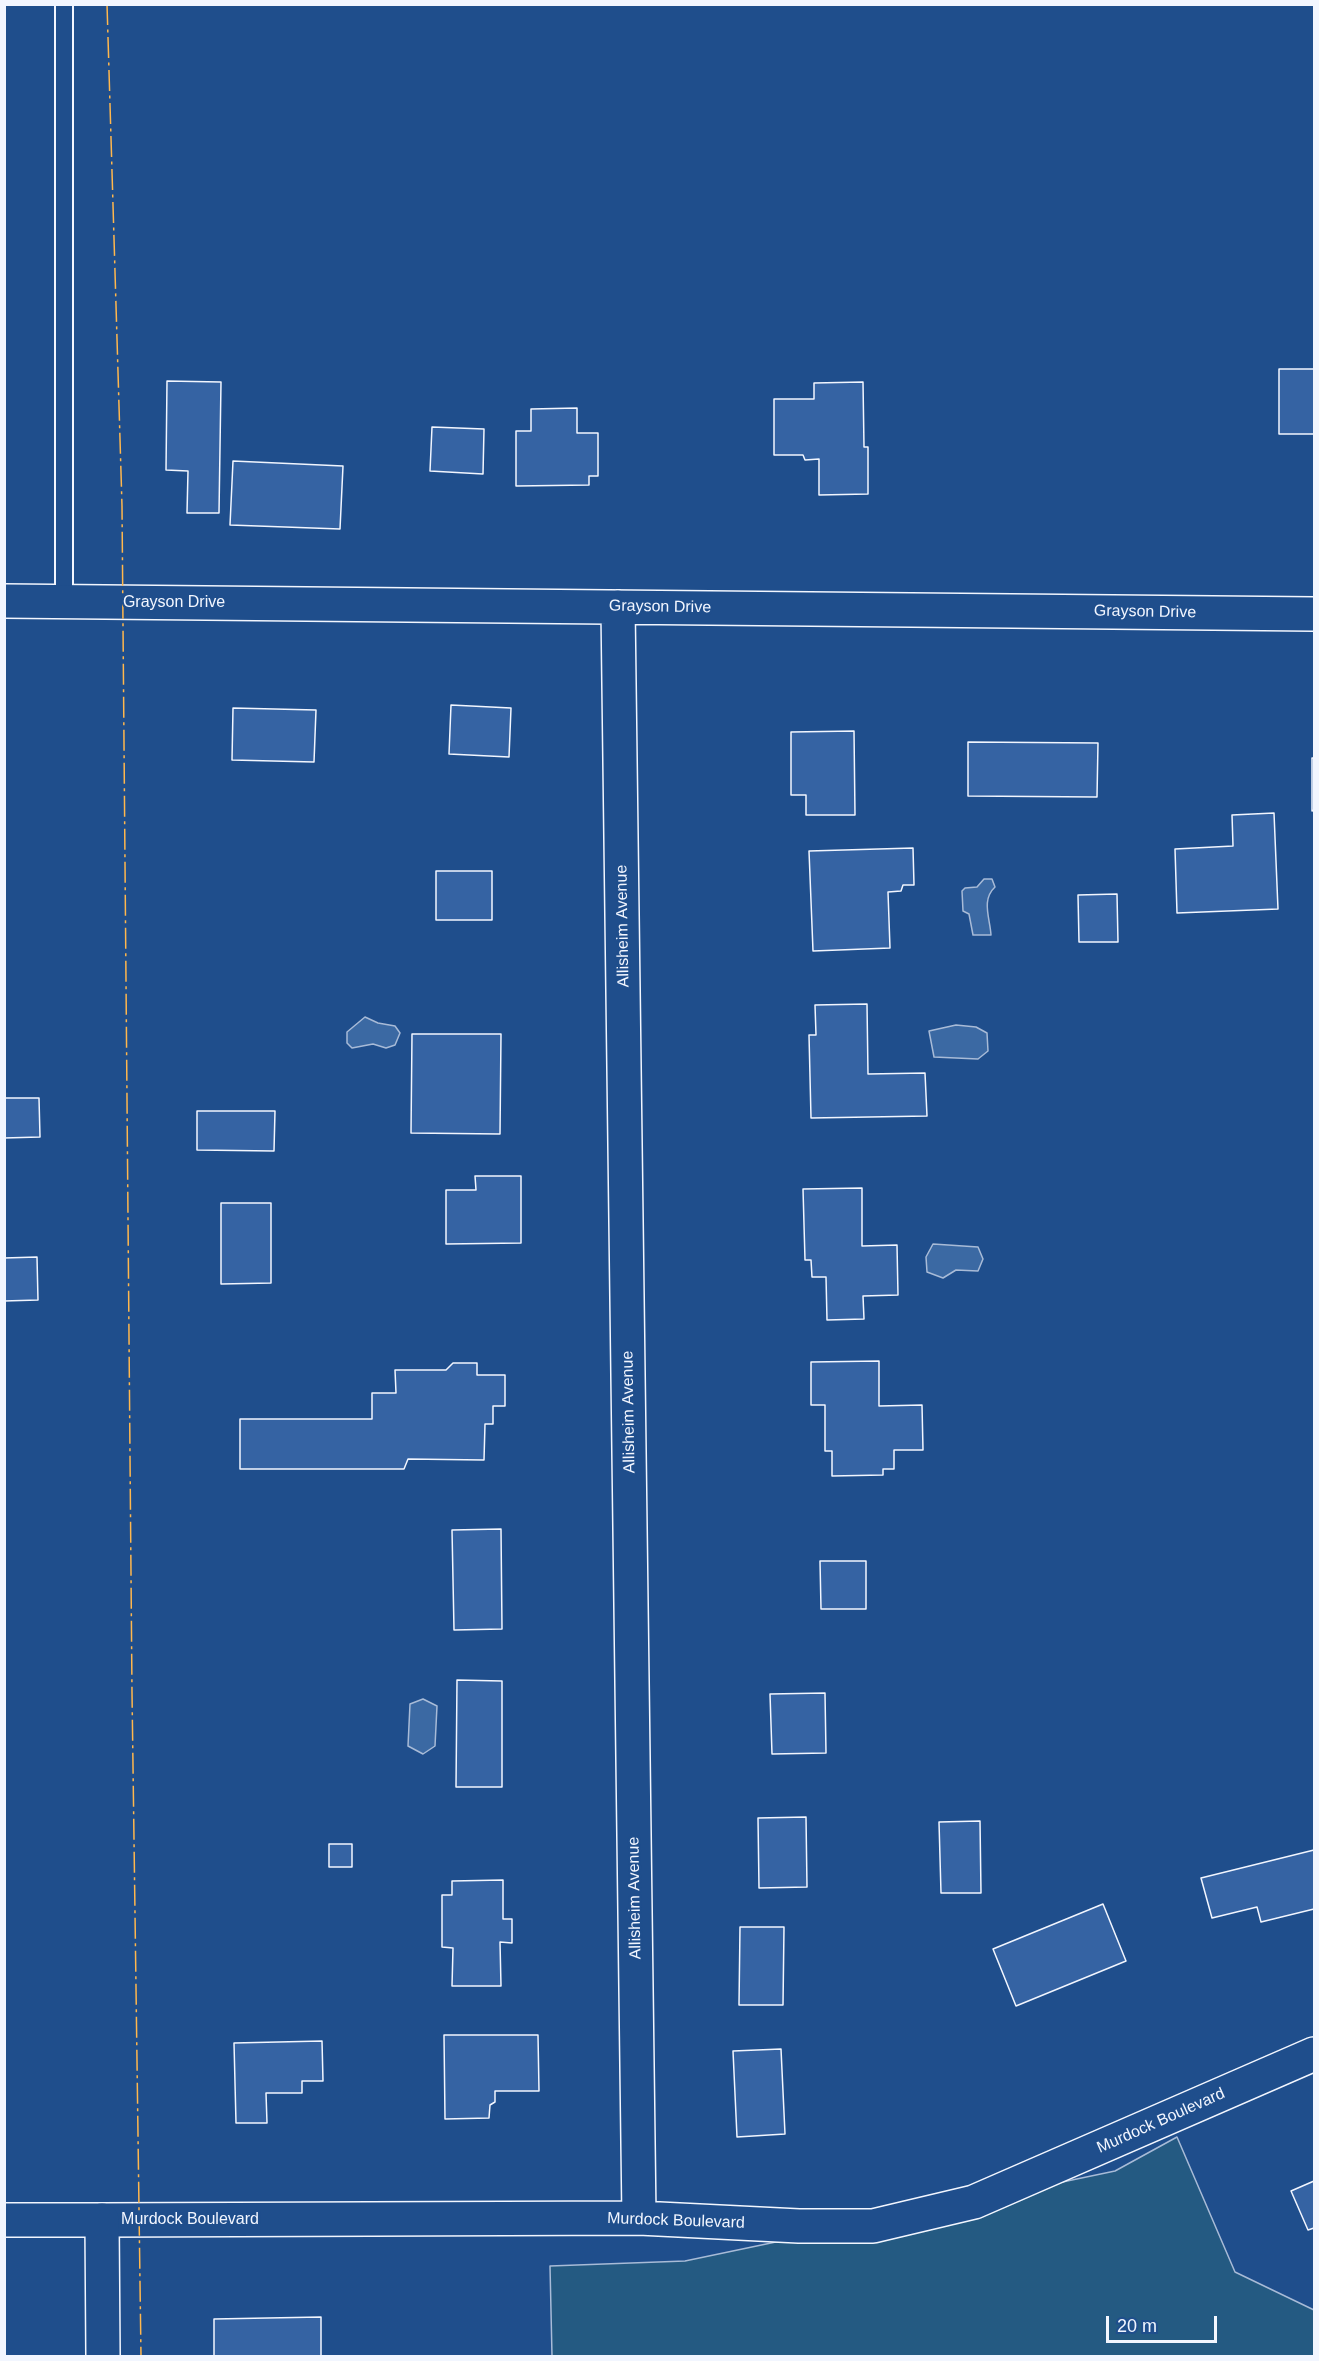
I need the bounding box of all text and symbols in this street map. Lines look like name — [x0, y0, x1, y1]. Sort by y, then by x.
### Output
street label: Grayson Drive — [123, 593, 225, 613]
street label: Grayson Drive — [609, 597, 711, 617]
street label: Grayson Drive — [1094, 602, 1196, 622]
street label: Allisheim Avenue — [612, 865, 634, 987]
street label: Allisheim Avenue — [618, 1351, 640, 1473]
street label: Allisheim Avenue — [624, 1837, 646, 1959]
street label: Murdock Boulevard — [1094, 2084, 1228, 2158]
street label: Murdock Boulevard — [607, 2209, 745, 2233]
street label: Murdock Boulevard — [121, 2210, 259, 2230]
scale bar — [1109, 2304, 1220, 2342]
text: 20 m — [1117, 2316, 1157, 2336]

